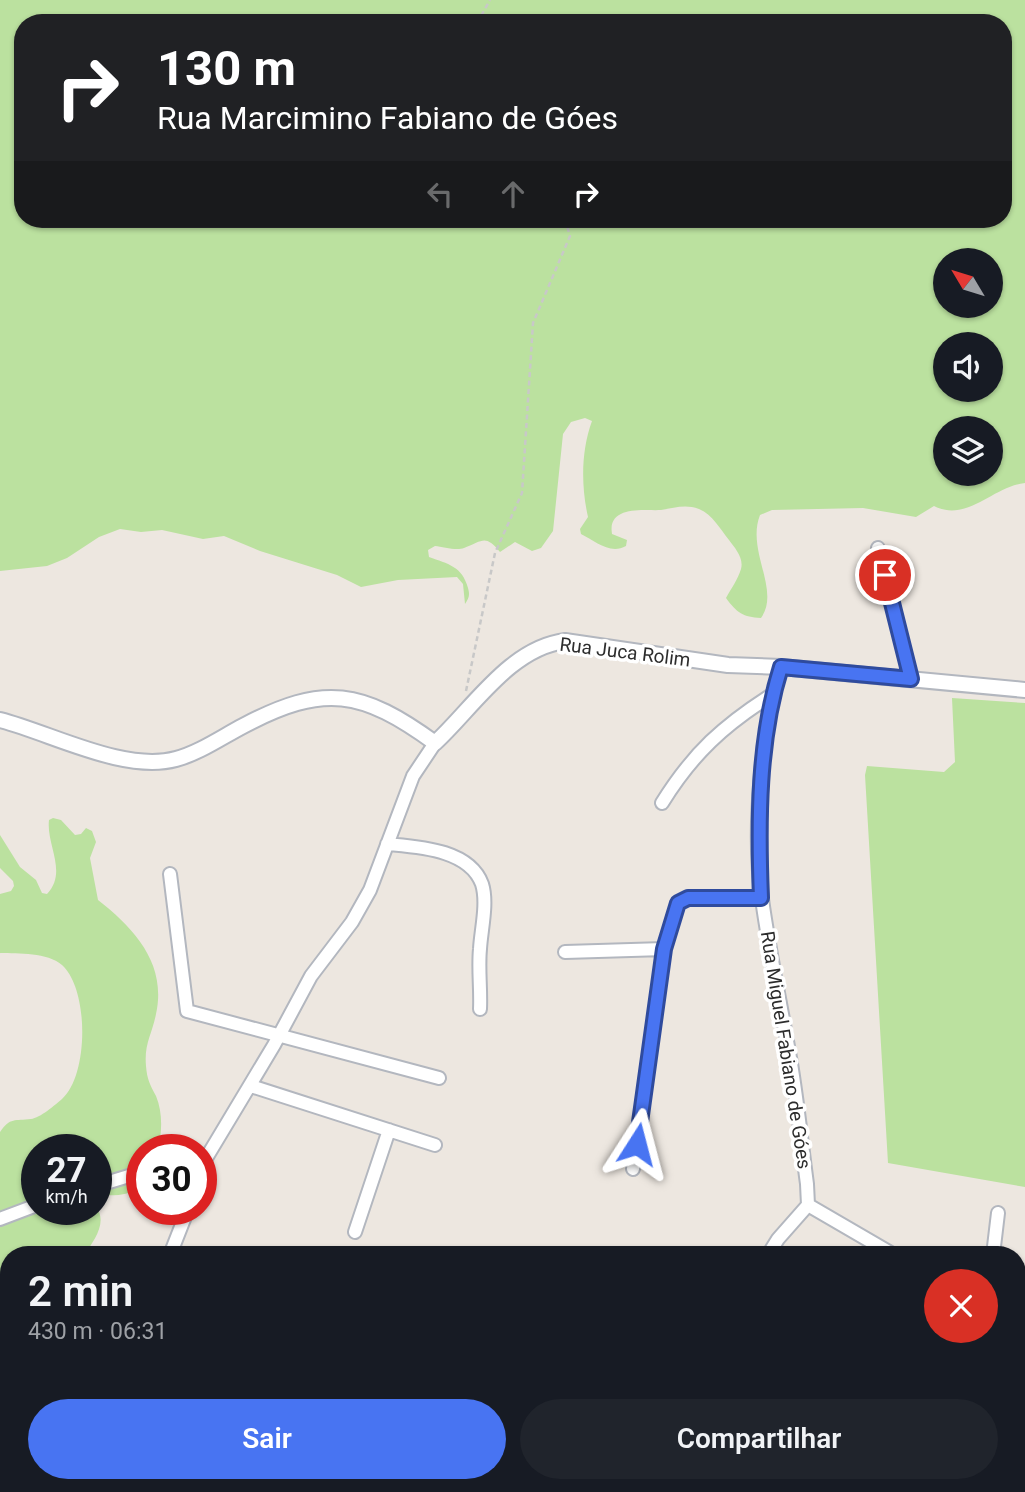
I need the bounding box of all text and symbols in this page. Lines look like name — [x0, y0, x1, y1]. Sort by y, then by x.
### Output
text: 130 m — [157, 40, 296, 97]
icon: right — [42, 42, 133, 133]
text: Rua Marcimino Fabiano de Góes — [157, 99, 618, 137]
icon: left — [421, 175, 459, 213]
icon: ahead — [494, 175, 532, 213]
icon: right — [567, 175, 605, 213]
north arrow — [933, 248, 1003, 318]
map controls — [933, 248, 1003, 486]
button: sound — [933, 332, 1003, 402]
button: layers — [933, 416, 1003, 486]
pin — [855, 545, 915, 605]
icon: arrive — [866, 556, 904, 594]
street label: Rua Juca Rolim — [558, 633, 692, 671]
street label: Rua Miguel Fabiano de Góes — [756, 930, 816, 1170]
position arrow — [600, 1107, 674, 1181]
speed limit sign: 30 — [126, 1134, 217, 1225]
text: 27 — [46, 1150, 87, 1191]
text: km/h — [45, 1186, 88, 1207]
text: 2 min — [28, 1267, 133, 1316]
button: close — [924, 1269, 998, 1343]
text: 430 m · 06:31 — [28, 1318, 167, 1345]
button: Sair — [28, 1399, 506, 1479]
button: Compartilhar — [520, 1399, 998, 1479]

